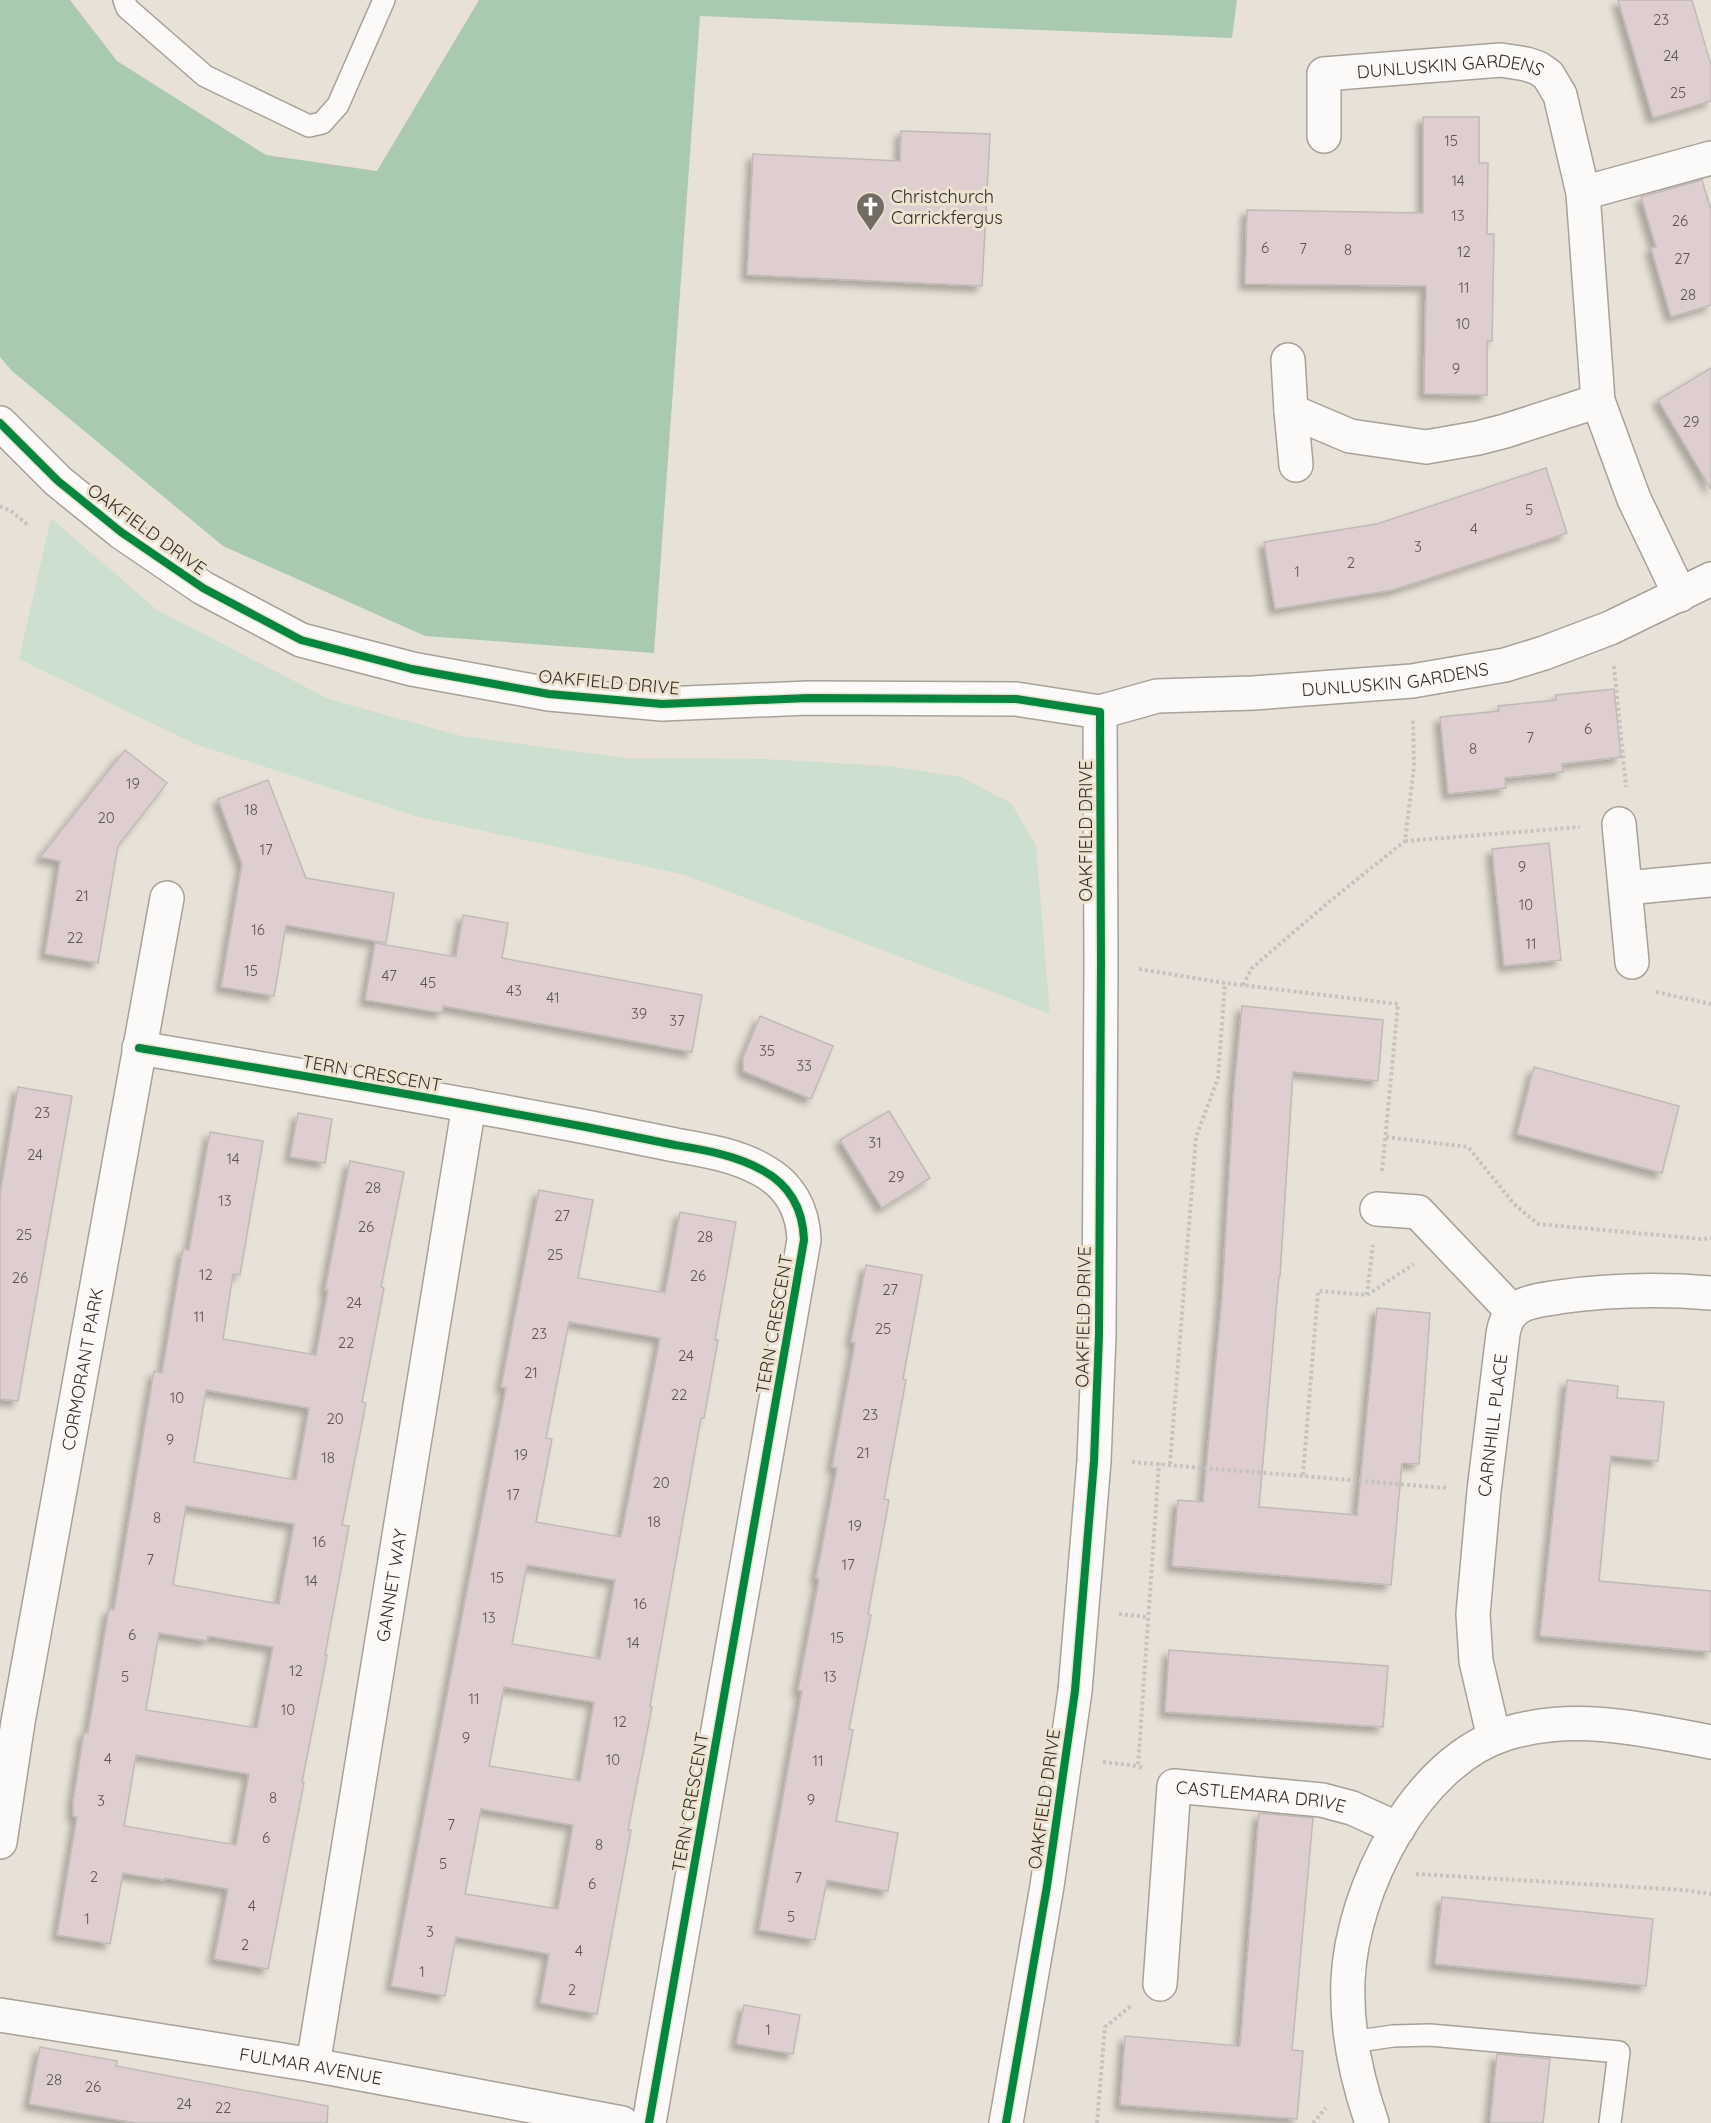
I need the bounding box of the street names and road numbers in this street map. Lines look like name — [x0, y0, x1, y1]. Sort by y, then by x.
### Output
street label: DUNLUSKIN GARDENS — [1356, 48, 1549, 83]
street label: OAKFIELD DRIVE — [83, 478, 211, 580]
street label: DUNLUSKIN GARDENS — [1301, 657, 1490, 701]
street label: OAKFIELD DRIVE — [537, 664, 681, 700]
street label: OAKFIELD DRIVE — [1074, 760, 1097, 902]
street label: TERN CRESCENT — [300, 1049, 444, 1097]
street label: OAKFIELD DRIVE — [1070, 1246, 1096, 1388]
street label: TERN CRESCENT — [750, 1252, 798, 1396]
street label: CORMORANT PARK — [56, 1286, 108, 1452]
street label: CARNHILL PLACE — [1472, 1352, 1512, 1498]
street label: GANNET WAY — [370, 1527, 411, 1644]
street label: OAKFIELD DRIVE — [1023, 1727, 1065, 1871]
street label: TERN CRESCENT — [666, 1730, 714, 1874]
street label: CASTLEMARA DRIVE — [1175, 1775, 1349, 1817]
street label: FULMAR AVENUE — [238, 2042, 384, 2089]

